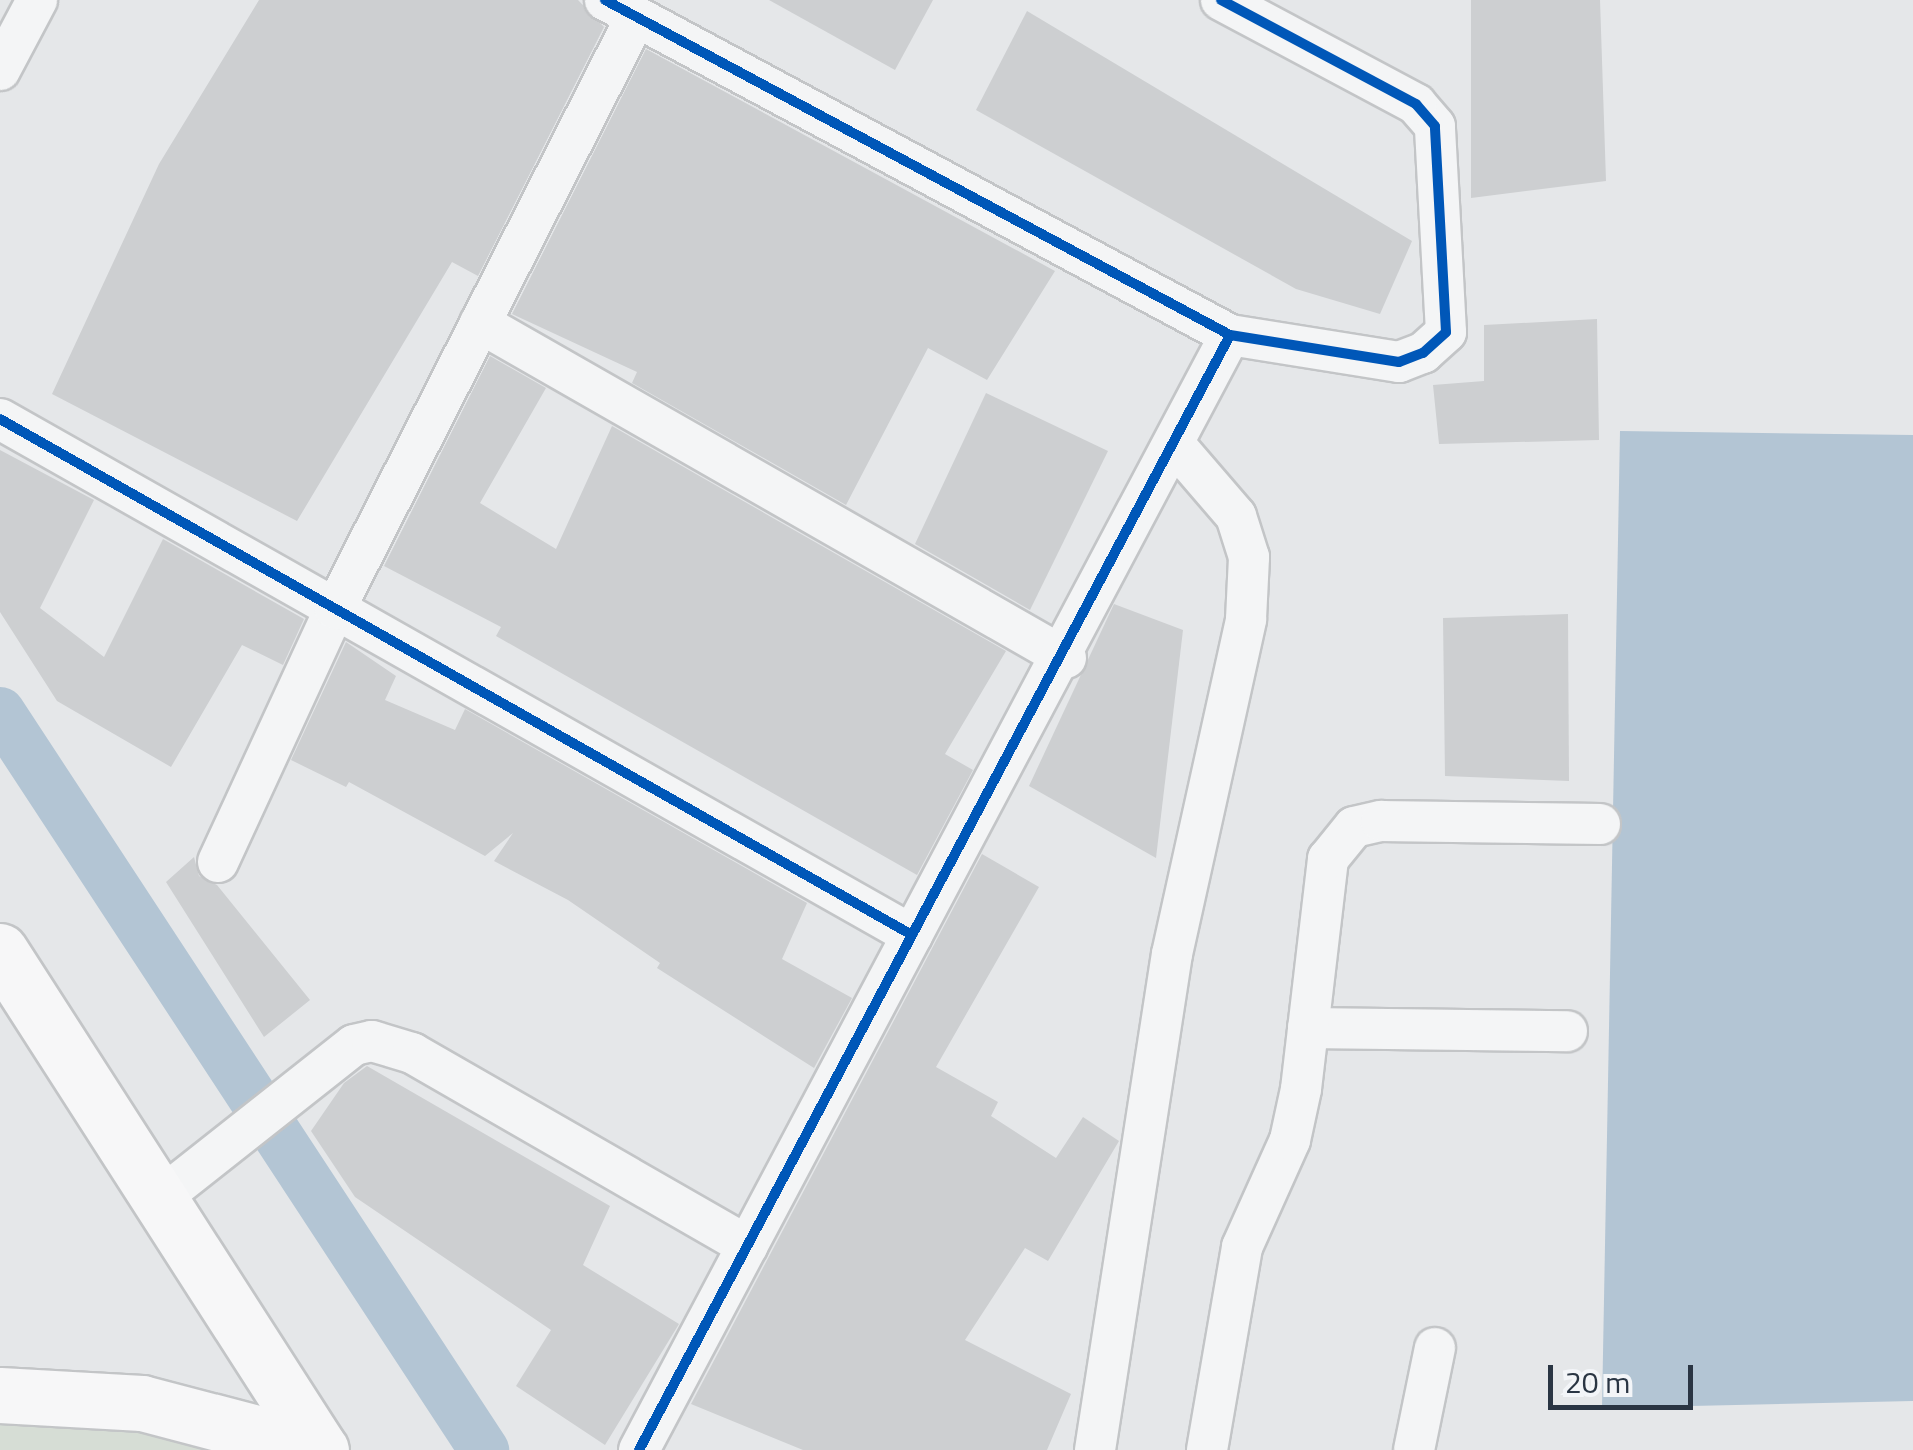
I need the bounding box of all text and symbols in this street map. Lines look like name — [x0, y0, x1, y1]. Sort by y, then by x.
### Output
scale bar — [1553, 1345, 1698, 1407]
text: 20 m — [1565, 1359, 1630, 1405]

